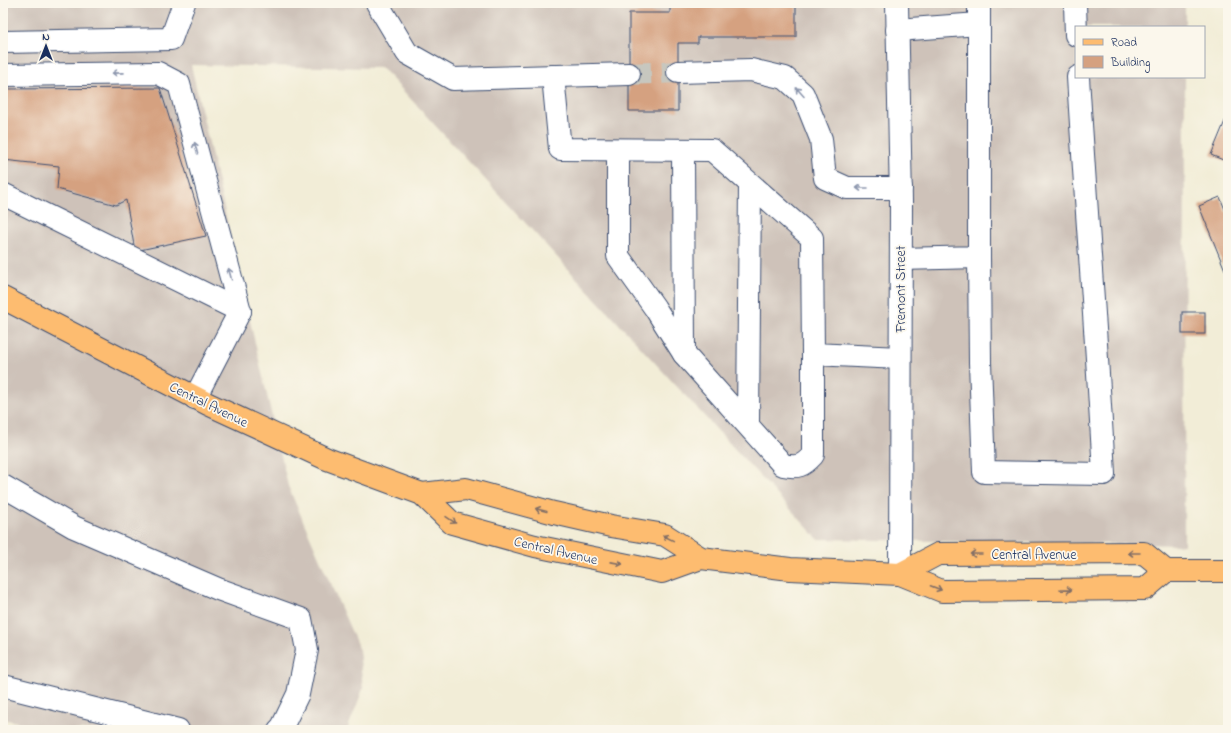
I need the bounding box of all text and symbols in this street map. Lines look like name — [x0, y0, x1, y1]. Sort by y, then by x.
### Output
north arrow — [26, 26, 66, 66]
legend — [1075, 26, 1205, 78]
text: N — [42, 29, 50, 45]
text: Road — [1111, 34, 1137, 52]
text: Building — [1110, 54, 1150, 73]
one-way arrow — [112, 69, 125, 77]
one-way arrow — [795, 87, 804, 97]
one-way arrow — [192, 142, 200, 155]
one-way arrow — [856, 184, 869, 192]
street label: Fremont Street — [891, 245, 912, 334]
one-way arrow — [226, 267, 233, 280]
street label: Central Avenue — [165, 377, 252, 434]
one-way arrow — [535, 506, 548, 513]
one-way arrow — [445, 516, 456, 524]
street label: Central Avenue — [512, 532, 600, 571]
one-way arrow — [662, 534, 674, 541]
street label: Central Avenue — [991, 545, 1077, 566]
one-way arrow — [1128, 549, 1141, 557]
one-way arrow — [970, 550, 983, 558]
one-way arrow — [610, 559, 623, 567]
one-way arrow — [930, 585, 942, 593]
one-way arrow — [1059, 586, 1072, 594]

